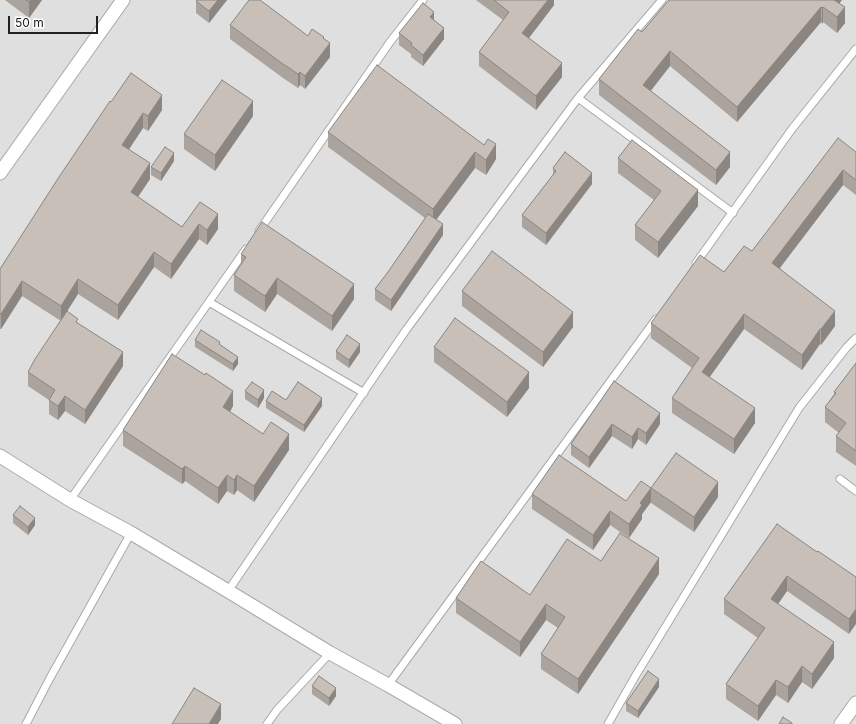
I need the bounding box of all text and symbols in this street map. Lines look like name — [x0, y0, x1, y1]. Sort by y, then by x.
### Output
scale bar — [10, 8, 100, 34]
text: 50 m — [15, 15, 44, 30]

